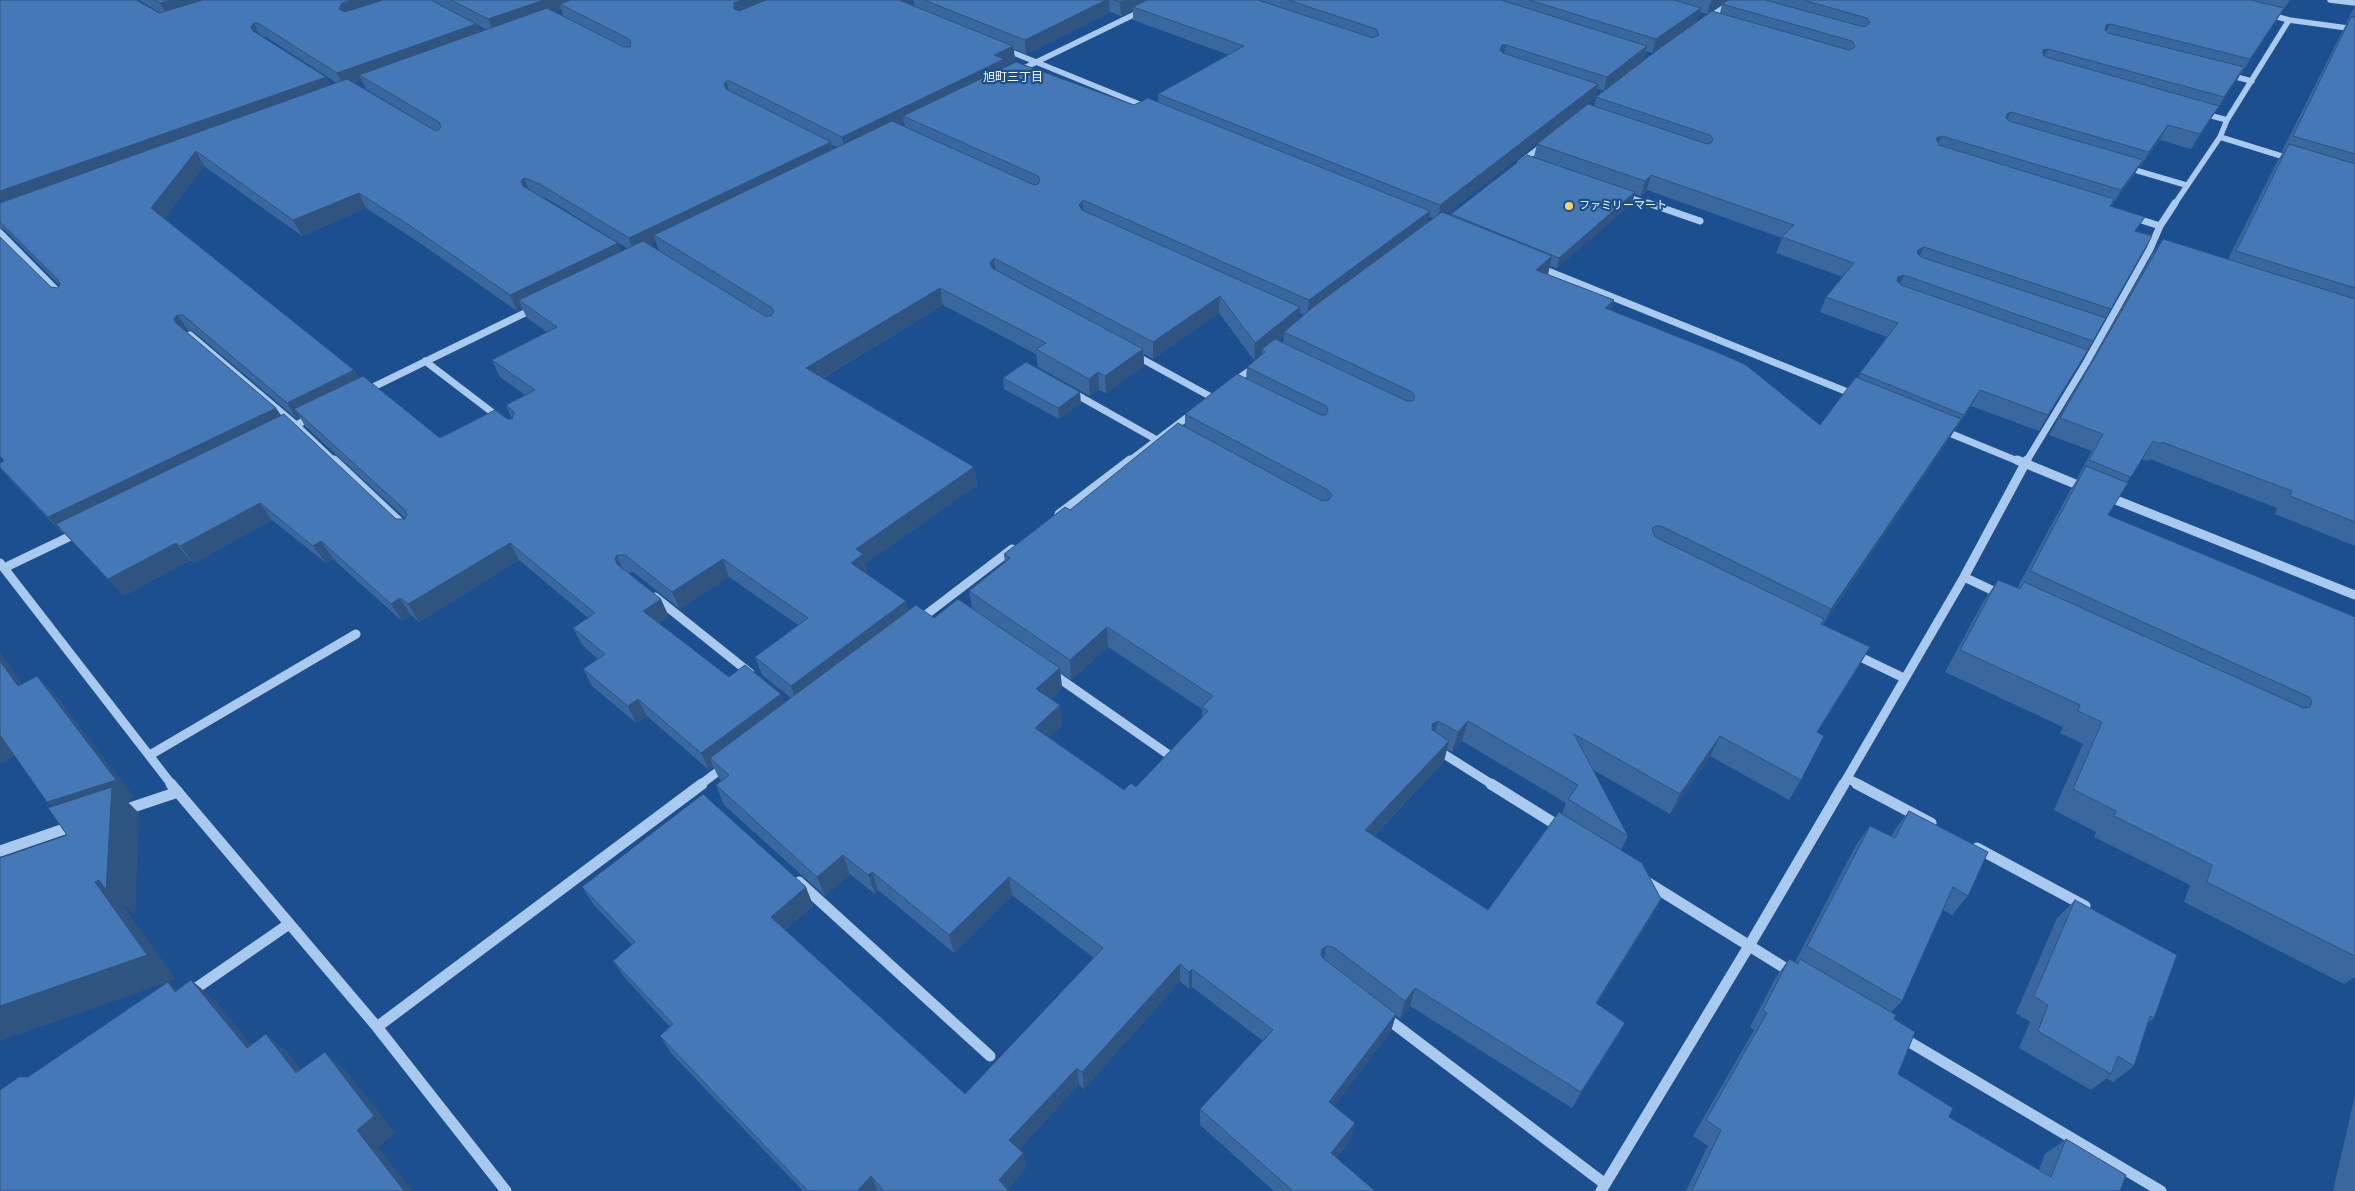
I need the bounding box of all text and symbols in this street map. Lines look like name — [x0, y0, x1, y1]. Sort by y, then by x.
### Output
district label: 旭町三丁目 — [983, 70, 1043, 84]
place label: ファミリーマート — [1579, 199, 1667, 213]
marker: ファミリーマート — [1563, 200, 1575, 212]

